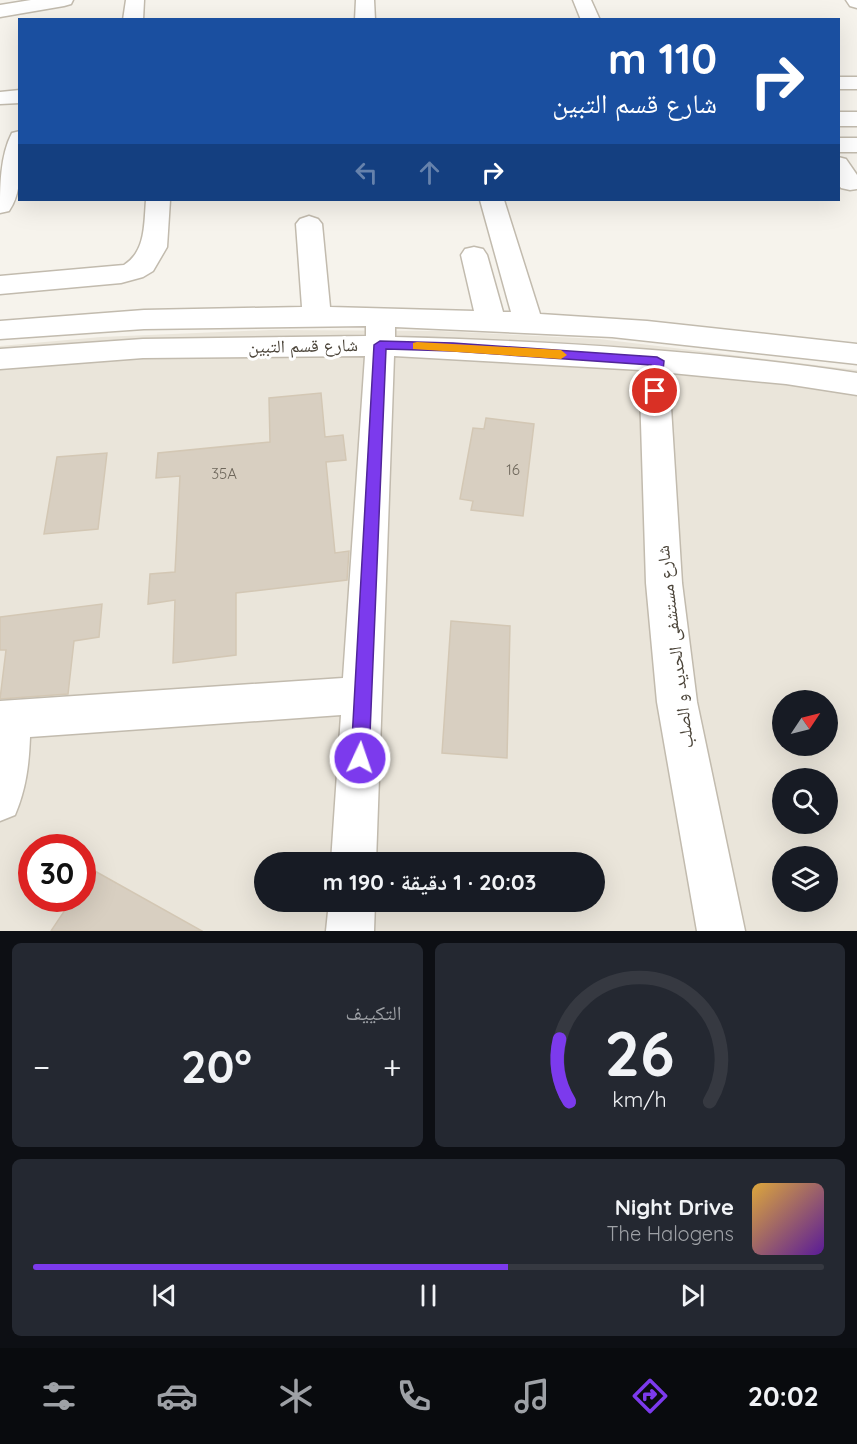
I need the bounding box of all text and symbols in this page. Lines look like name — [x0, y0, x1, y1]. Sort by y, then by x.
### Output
text: 110 m — [608, 32, 717, 85]
icon: right — [738, 42, 816, 120]
text: شارع قسم التبين — [552, 86, 717, 120]
icon: left — [350, 156, 383, 189]
icon: ahead — [413, 156, 446, 189]
icon: right — [476, 156, 509, 189]
street label: شارع قسم التبين — [248, 333, 358, 359]
pin — [629, 365, 680, 416]
icon: arrive — [638, 374, 671, 407]
house number: 16 — [506, 460, 520, 479]
house number: 35A — [211, 464, 237, 483]
street label: شارع مستشفى الحديد و الصلب — [651, 544, 698, 750]
north arrow — [772, 690, 838, 756]
map controls — [772, 690, 838, 912]
position arrow — [328, 726, 392, 790]
button: search — [772, 768, 838, 834]
speed limit sign: 30 — [18, 834, 96, 912]
button: layers — [772, 846, 838, 912]
text: 20:03 · 1 دقيقة · 190 m — [323, 868, 536, 896]
text: التكييف — [345, 1000, 402, 1025]
text: 26 — [605, 1014, 675, 1092]
text: 20° — [181, 1038, 252, 1094]
text: − — [33, 1046, 50, 1087]
text: + — [383, 1046, 401, 1087]
text: km/h — [613, 1086, 667, 1112]
text: Night Drive — [615, 1193, 734, 1221]
text: The Halogens — [606, 1221, 734, 1246]
icon: previous — [148, 1279, 181, 1312]
icon: pause — [412, 1279, 445, 1312]
icon: next — [676, 1279, 709, 1312]
icon: filters — [38, 1375, 80, 1417]
icon: car — [156, 1375, 198, 1417]
icon: climate — [275, 1375, 317, 1417]
icon: phone — [393, 1375, 435, 1417]
icon: music — [511, 1375, 553, 1417]
icon: directions — [629, 1375, 671, 1417]
text: 20:02 — [748, 1379, 819, 1413]

